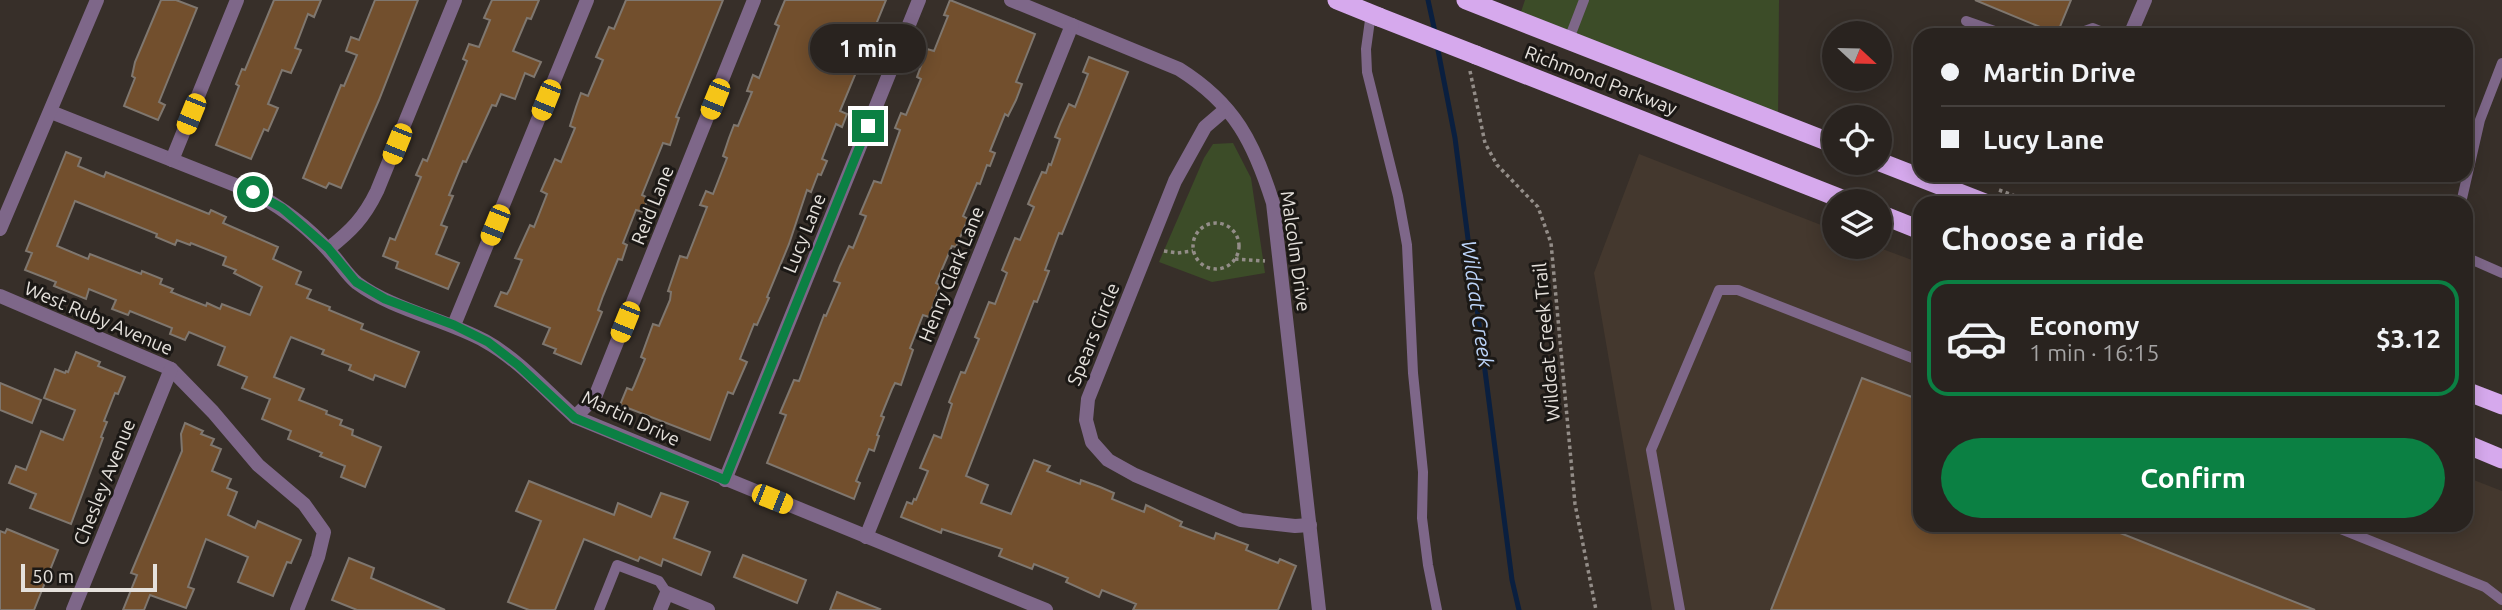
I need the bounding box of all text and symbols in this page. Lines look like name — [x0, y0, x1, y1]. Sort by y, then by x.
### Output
north arrow — [1822, 21, 1892, 91]
map controls — [1822, 21, 1892, 259]
callout: 1 min — [810, 24, 926, 74]
text: 1 min — [839, 36, 897, 61]
street label: Richmond Parkway — [1522, 41, 1680, 119]
text: Martin Drive — [1983, 58, 2136, 87]
car — [698, 76, 733, 122]
car — [529, 77, 564, 123]
car — [174, 91, 209, 137]
button: locate — [1822, 105, 1892, 175]
route end — [852, 110, 884, 142]
car — [380, 121, 415, 167]
text: Lucy Lane — [1983, 125, 2104, 154]
street label: Reid Lane — [626, 162, 678, 248]
route start — [237, 176, 269, 208]
street label: Malcolm Drive — [1277, 189, 1315, 313]
button: layers — [1822, 189, 1892, 259]
street label: Lucy Lane — [778, 190, 830, 276]
car — [478, 202, 513, 248]
street label: Henry Clark Lane — [914, 203, 988, 345]
text: Choose a ride — [1941, 220, 2144, 256]
water label: Wildcat Creek — [1457, 239, 1499, 369]
street label: Wildcat Creek Trail — [1528, 262, 1564, 422]
street label: West Ruby Avenue — [21, 277, 177, 359]
street label: Spears Circle — [1062, 279, 1124, 389]
car — [608, 299, 643, 345]
icon: car — [1945, 307, 2008, 370]
text: Economy — [2029, 311, 2139, 340]
text: $3.12 — [2376, 324, 2441, 353]
text: 1 min · 16:15 — [2029, 340, 2160, 365]
street label: Martin Drive — [578, 386, 684, 450]
street label: Chesley Avenue — [69, 416, 139, 548]
button: Confirm — [1941, 438, 2445, 518]
car — [749, 481, 796, 517]
scale bar — [21, 561, 158, 593]
text: 50 m — [32, 565, 74, 587]

